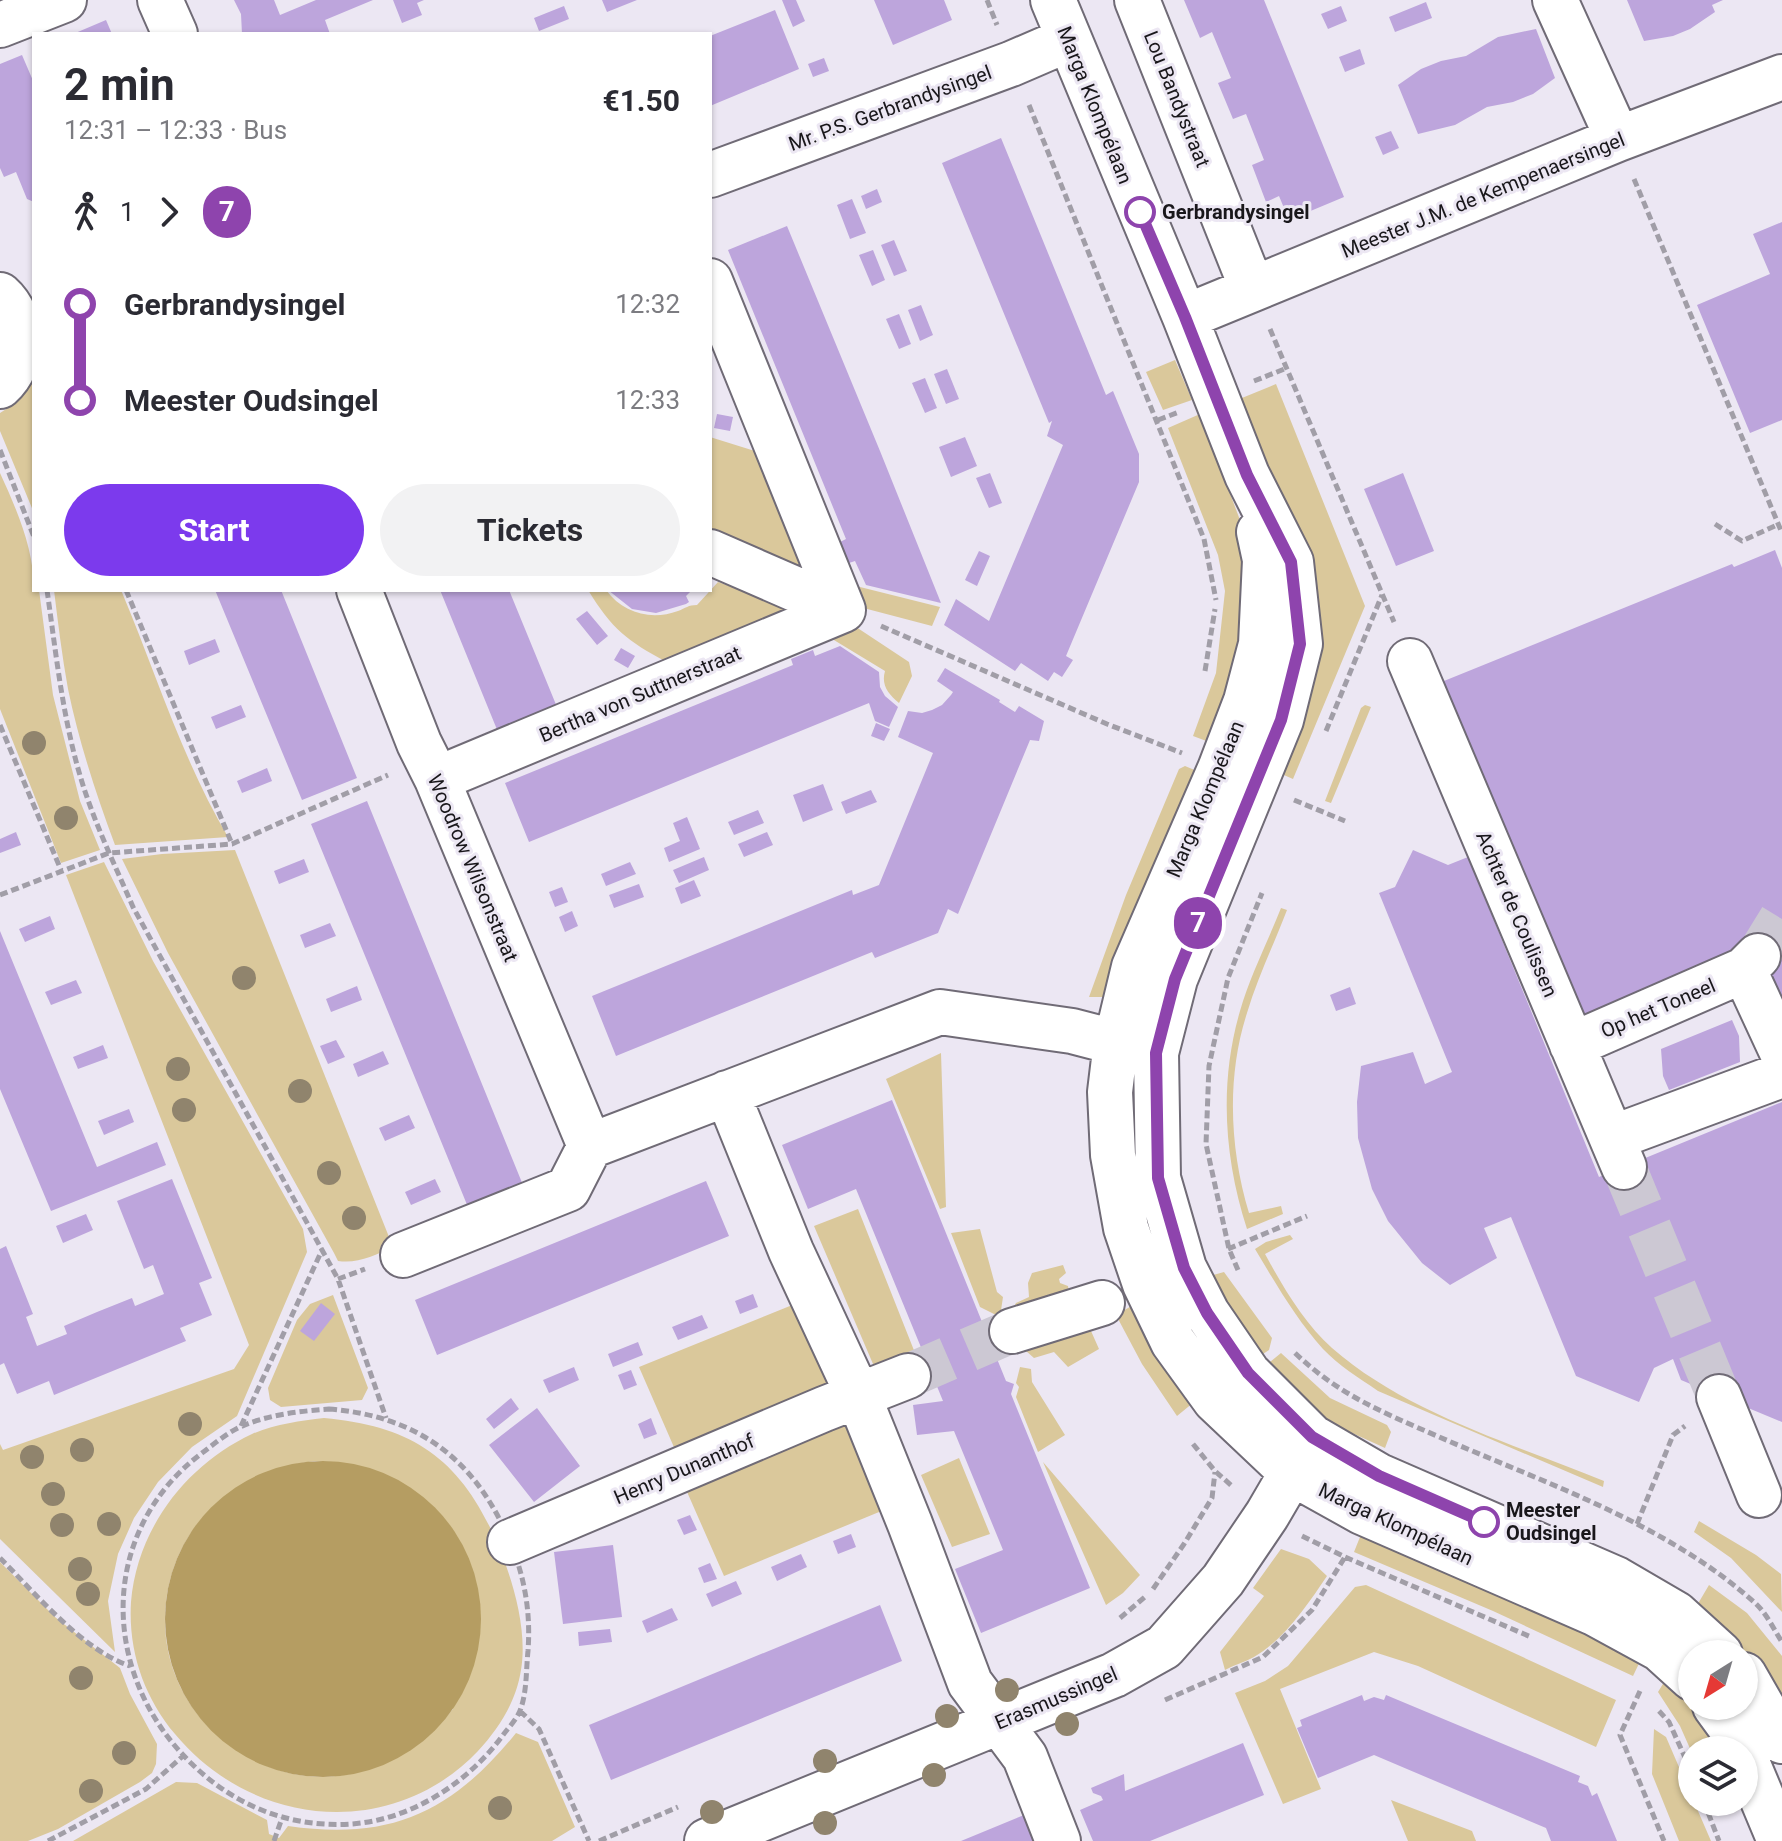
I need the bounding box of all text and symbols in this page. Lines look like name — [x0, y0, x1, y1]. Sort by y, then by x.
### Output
street label: Marga Klompélaan — [1052, 23, 1138, 187]
street label: Lou Bandystraat — [1139, 27, 1215, 171]
text: 2 min — [64, 59, 175, 111]
street label: Mr. P.S. Gerbrandysingel — [785, 60, 995, 156]
text: €1.50 — [602, 83, 680, 118]
text: 12:31 – 12:33 · Bus — [64, 115, 287, 145]
street label: Meester J.M. de Kempenaersingel — [1338, 127, 1628, 263]
icon: walk — [64, 190, 108, 234]
icon: forward — [147, 190, 191, 234]
text: 7 — [219, 195, 235, 228]
text: 1 — [120, 197, 135, 227]
marker: Gerbrandysingel — [1125, 197, 1155, 227]
place label: Gerbrandysingel — [1162, 200, 1310, 224]
text: Gerbrandysingel — [124, 287, 345, 322]
text: 12:32 — [615, 289, 680, 319]
text: Meester Oudsingel — [124, 383, 379, 418]
text: 12:33 — [615, 385, 680, 415]
button: Start — [64, 484, 364, 576]
button: Tickets — [380, 484, 680, 576]
street label: Bertha von Suttnerstraat — [536, 641, 744, 747]
street label: Marga Klompélaan — [1161, 717, 1249, 881]
street label: Woodrow Wilsonstraat — [423, 771, 523, 965]
street label: Achter de Coulissen — [1471, 828, 1563, 1000]
line badge: 7 — [1172, 897, 1224, 949]
text: 7 — [1190, 906, 1206, 939]
street label: Op het Toneel — [1597, 973, 1719, 1043]
street label: Henry Dunanthof — [610, 1429, 758, 1509]
street label: Marga Klompélaan — [1315, 1478, 1477, 1570]
place label: Meester Oudsingel — [1506, 1498, 1597, 1545]
marker: Meester Oudsingel — [1469, 1507, 1499, 1537]
north arrow — [1678, 1640, 1758, 1720]
map controls — [1678, 1640, 1758, 1816]
street label: Erasmussingel — [991, 1661, 1121, 1735]
button: layers — [1678, 1736, 1758, 1816]

